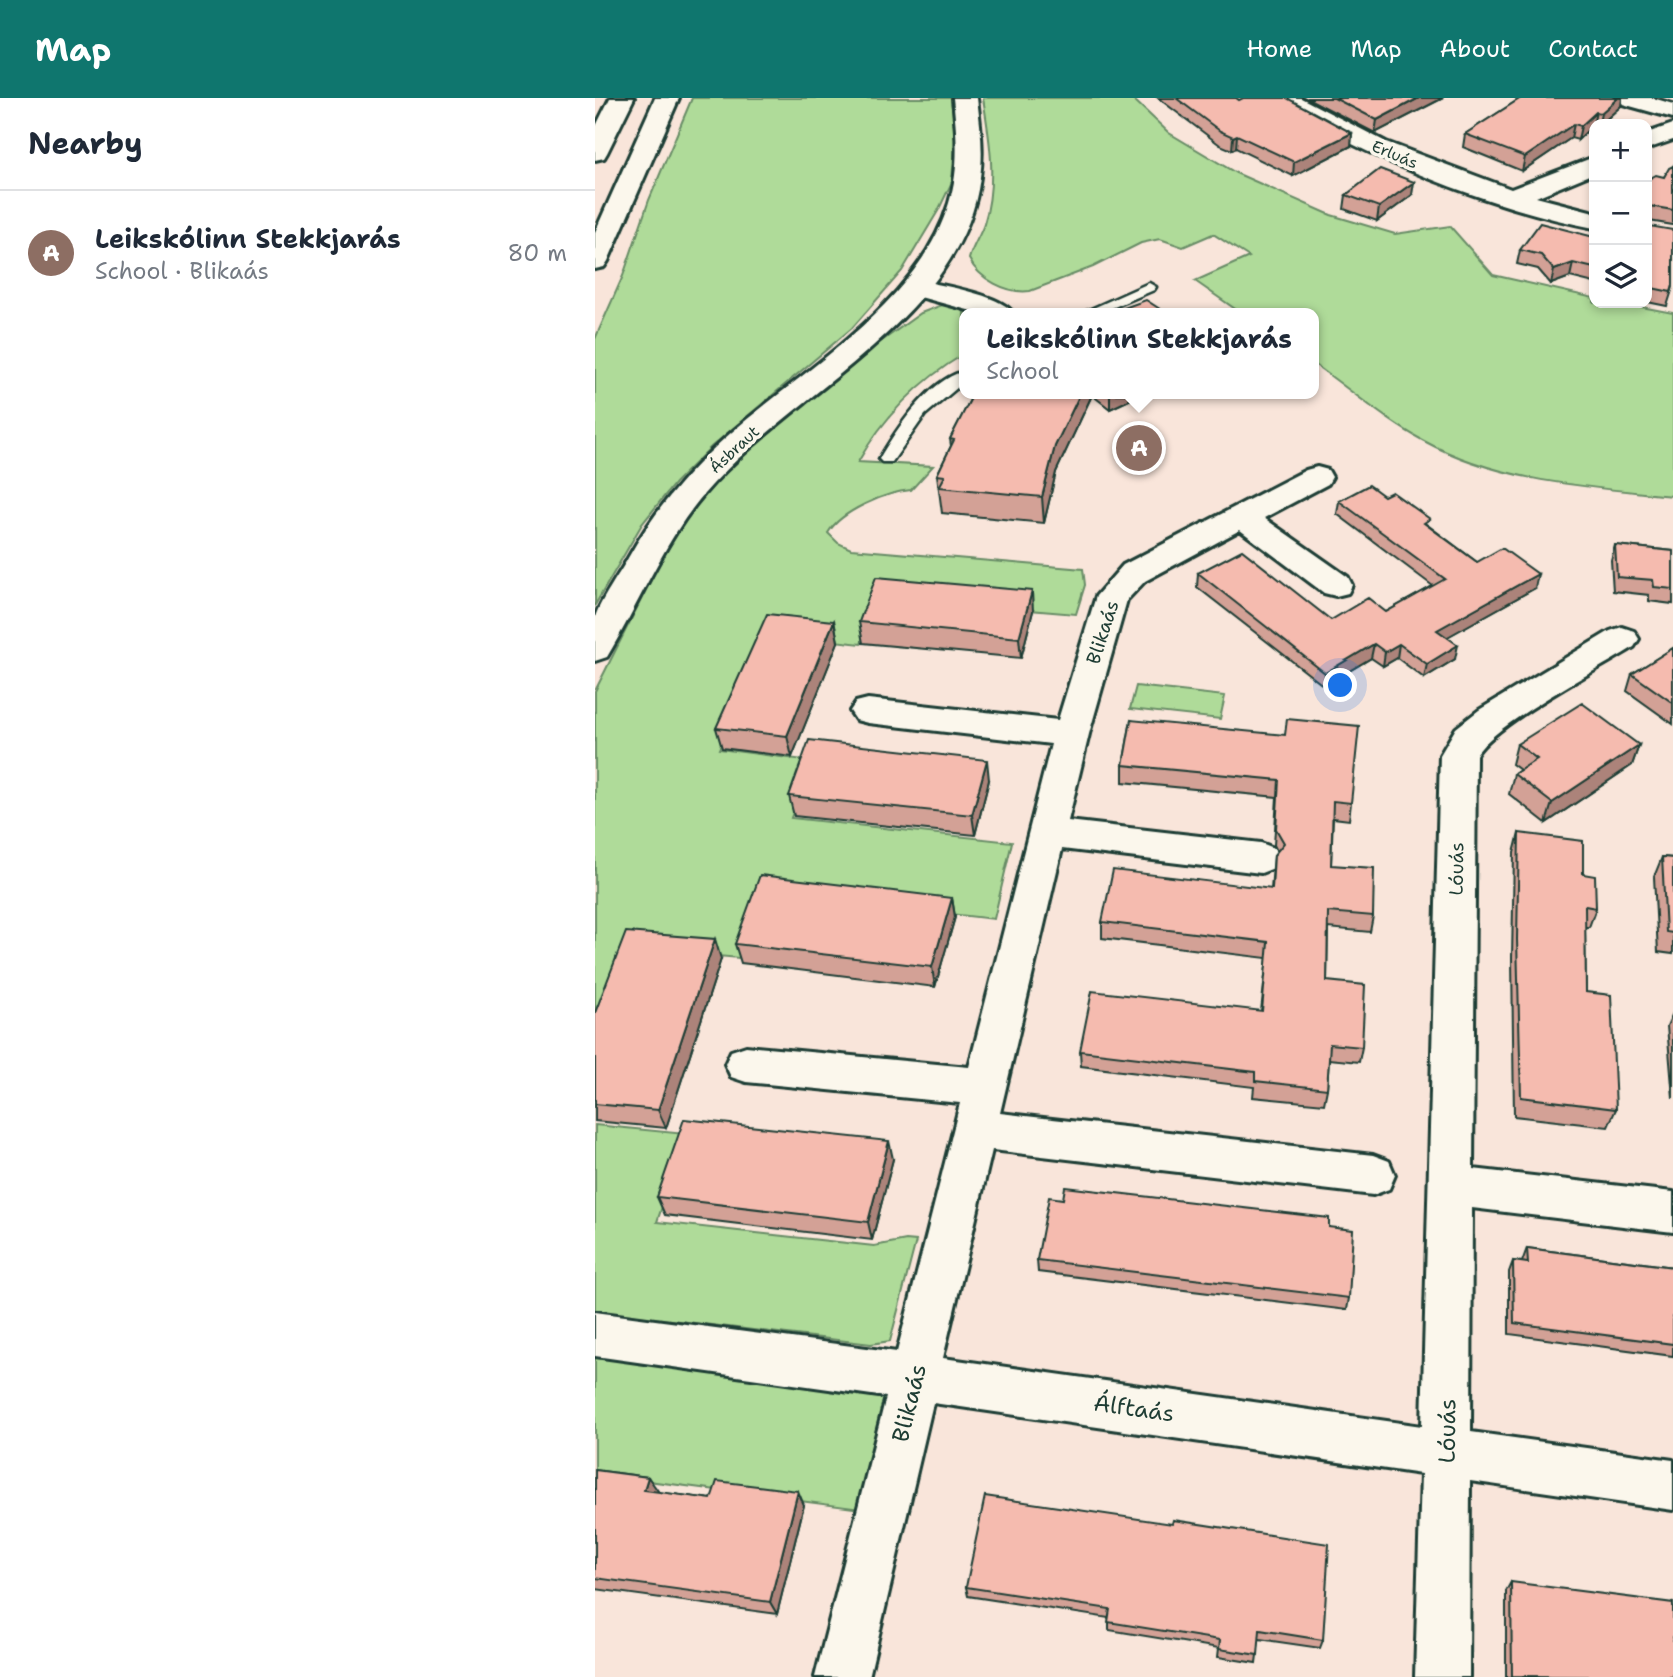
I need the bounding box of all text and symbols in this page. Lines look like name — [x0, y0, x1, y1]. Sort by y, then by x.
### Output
text: Map — [35, 27, 111, 72]
text: Home — [1246, 33, 1312, 65]
text: Map — [1350, 33, 1402, 65]
text: About — [1440, 33, 1510, 65]
text: Contact — [1548, 33, 1638, 65]
map controls — [1589, 119, 1652, 308]
button: + — [1589, 119, 1652, 182]
text: Nearby — [28, 123, 143, 164]
street label: Erluás — [1369, 135, 1421, 174]
button: − — [1589, 182, 1652, 245]
text: Leikskólinn Stekkjarás — [95, 221, 401, 256]
text: A — [42, 238, 60, 268]
text: 80 m — [508, 238, 567, 268]
button: layers — [1589, 245, 1652, 308]
text: School · Blikaás — [95, 256, 269, 286]
popup — [959, 308, 1319, 399]
text: Leikskólinn Stekkjarás — [986, 321, 1292, 356]
text: School — [986, 356, 1059, 386]
street label: Ásbraut — [705, 421, 764, 478]
pin: A — [1116, 422, 1162, 474]
street label: Blikaás — [1080, 597, 1125, 667]
your location — [1323, 668, 1357, 702]
street label: Lóuás — [1444, 842, 1469, 896]
street label: Blikaás — [885, 1361, 933, 1445]
street label: Álftaás — [1092, 1387, 1176, 1428]
street label: Lóuás — [1431, 1398, 1463, 1464]

